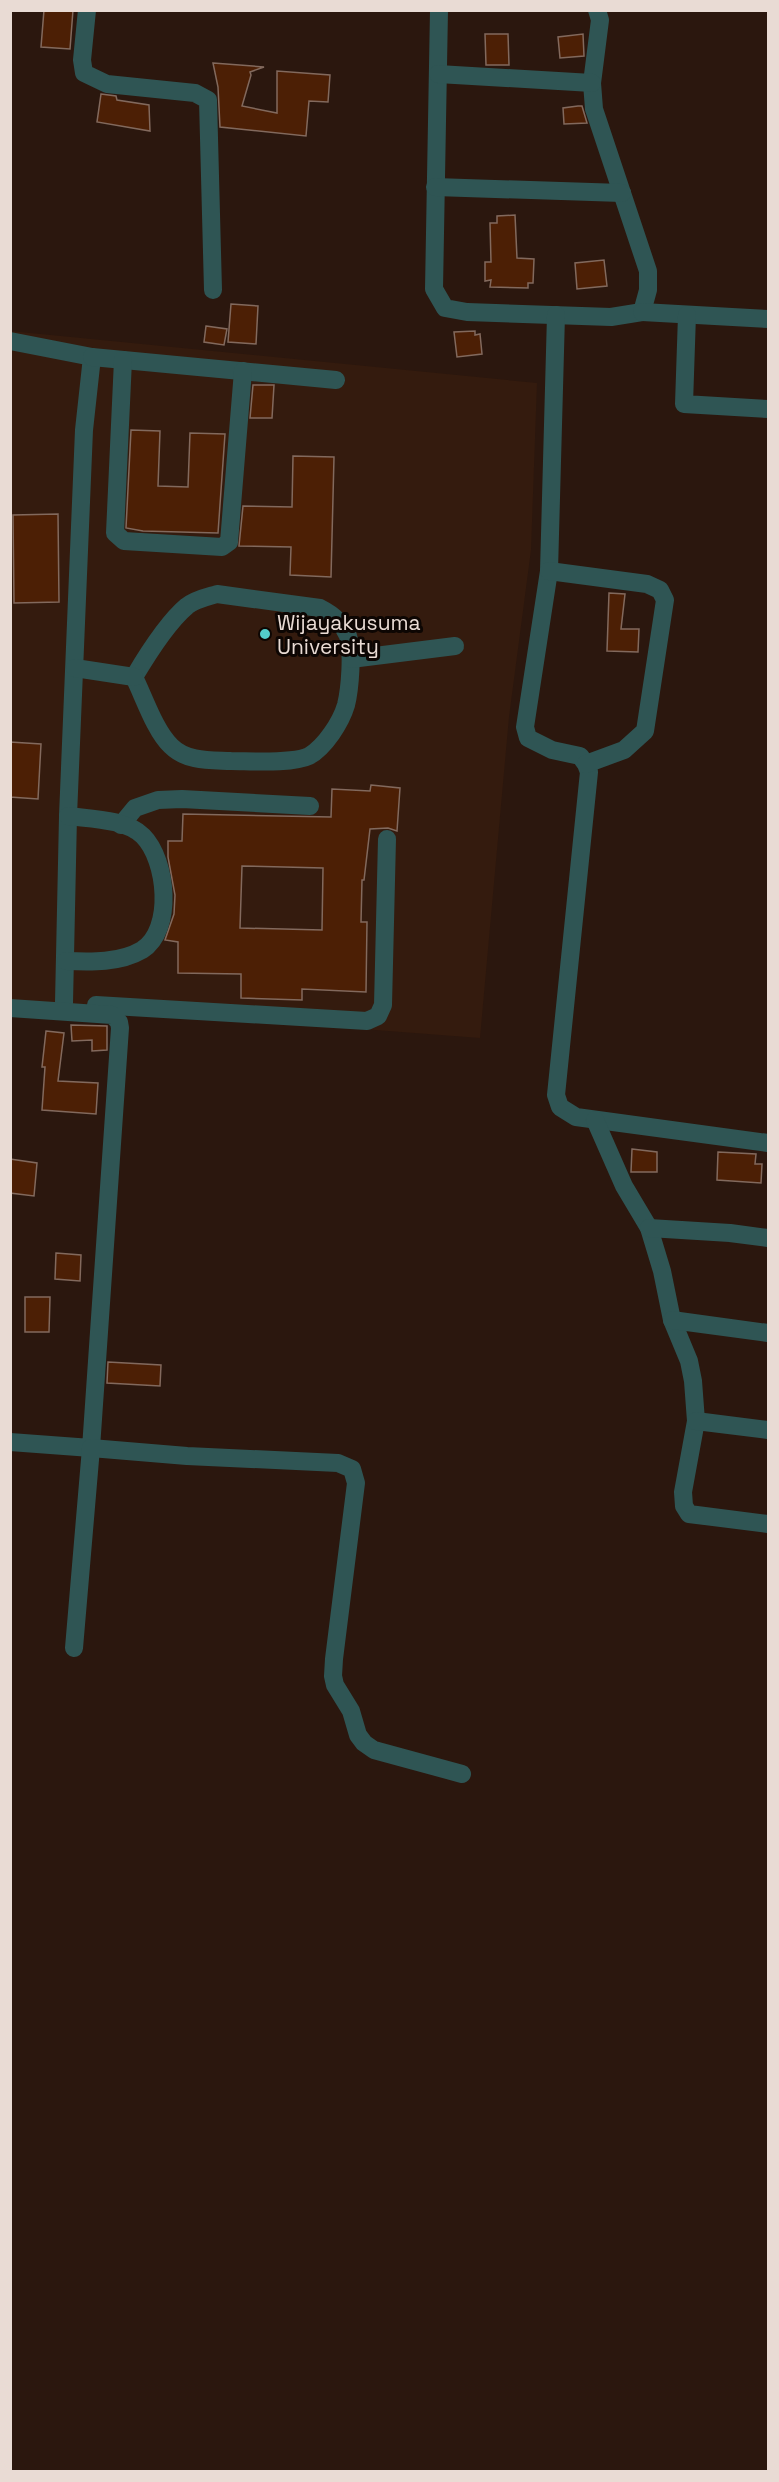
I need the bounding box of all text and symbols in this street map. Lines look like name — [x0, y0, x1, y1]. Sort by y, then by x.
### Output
place label: Wijayakusuma University — [277, 609, 421, 660]
marker: Wijayakusuma University — [258, 627, 272, 641]

